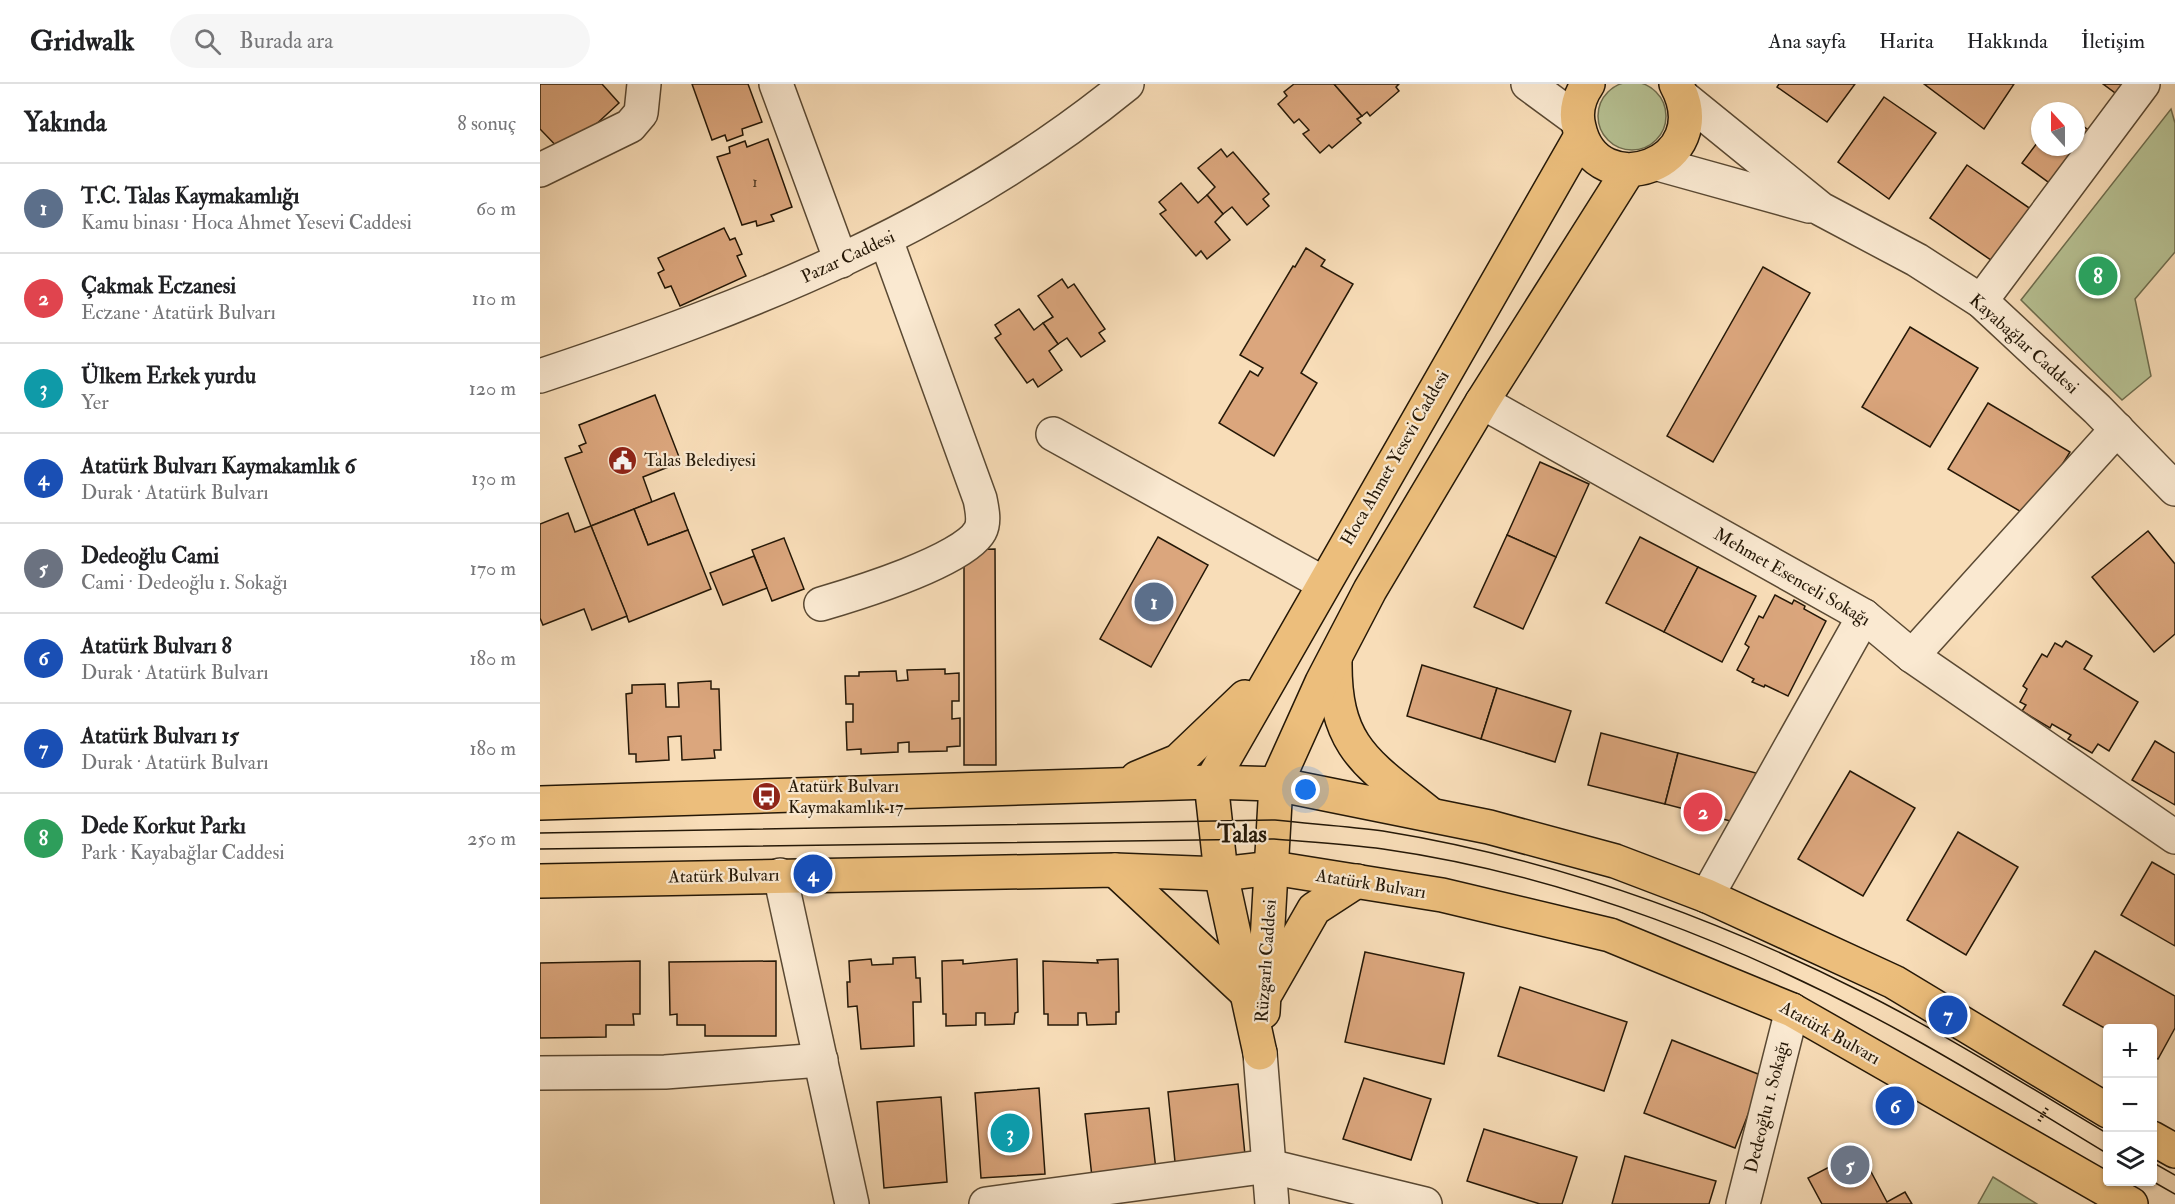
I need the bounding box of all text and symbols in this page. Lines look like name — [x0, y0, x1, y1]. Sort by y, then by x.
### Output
search box — [170, 14, 590, 68]
text: Gridwalk — [30, 24, 134, 59]
icon: search — [191, 25, 224, 58]
text: Burada ara — [239, 27, 333, 55]
text: Ana sayfa — [1769, 28, 1846, 55]
text: Harita — [1879, 28, 1934, 55]
text: Hakkında — [1967, 28, 2048, 55]
text: İletişim — [2081, 28, 2145, 55]
north arrow — [2031, 102, 2085, 156]
text: Yakında — [24, 107, 106, 139]
text: 8 sonuç — [457, 111, 516, 136]
house number: 1 — [752, 173, 758, 192]
text: T.C. Talas Kaymakamlığı — [81, 182, 299, 210]
text: 1 — [40, 196, 47, 221]
text: 60 m — [476, 196, 516, 221]
text: Kamu binası · Hoca Ahmet Yesevi Caddesi — [81, 210, 412, 235]
street label: Pazar Caddesi — [797, 225, 899, 289]
pin: 8 — [2078, 254, 2118, 298]
text: Çakmak Eczanesi — [81, 272, 236, 300]
text: 2 — [38, 286, 49, 311]
text: 110 m — [472, 286, 516, 311]
street label: Kayabağlar Caddesi — [1965, 289, 2084, 399]
text: Eczane · Atatürk Bulvarı — [81, 300, 276, 325]
text: Ülkem Erkek yurdu — [81, 362, 256, 390]
street label: Hoca Ahmet Yesevi Caddesi — [1335, 366, 1455, 550]
text: 3 — [40, 376, 47, 401]
text: 120 m — [469, 376, 516, 401]
text: Yer — [81, 390, 109, 415]
public building icon: Talas Belediyesi — [607, 444, 639, 476]
place label: Talas Belediyesi — [644, 449, 756, 472]
text: Atatürk Bulvarı Kaymakamlık 6 — [81, 452, 356, 480]
text: 4 — [38, 466, 49, 491]
text: 130 m — [471, 466, 516, 491]
text: Durak · Atatürk Bulvarı — [81, 480, 269, 505]
street label: Mehmet Esenceli Sokağı — [1710, 523, 1875, 631]
text: Dedeoğlu Cami — [81, 542, 219, 570]
text: 5 — [39, 556, 48, 581]
text: 170 m — [470, 556, 516, 581]
text: Cami · Dedeoğlu 1. Sokağı — [81, 570, 288, 595]
pin: 1 — [1134, 580, 1174, 624]
text: Atatürk Bulvarı 8 — [81, 632, 232, 660]
text: 6 — [38, 646, 49, 671]
text: 180 m — [469, 646, 516, 671]
text: Durak · Atatürk Bulvarı — [81, 660, 269, 685]
text: Atatürk Bulvarı 15 — [81, 722, 239, 750]
text: 7 — [39, 736, 48, 761]
text: 180 m — [469, 736, 516, 761]
text: Durak · Atatürk Bulvarı — [81, 750, 269, 775]
place label: Atatürk Bulvarı Kaymakamlık 17 — [787, 775, 903, 819]
your location — [1291, 775, 1320, 804]
bus stop icon: Atatürk Bulvarı Kaymakamlık 17 — [751, 780, 783, 812]
pin: 2 — [1684, 790, 1722, 834]
text: Dede Korkut Parkı — [81, 812, 246, 840]
district label: Talas — [1216, 819, 1267, 850]
text: 8 — [39, 826, 48, 851]
text: 250 m — [467, 826, 516, 851]
text: Park · Kayabağlar Caddesi — [81, 840, 285, 865]
pin: 4 — [794, 852, 832, 896]
street label: Atatürk Bulvarı — [667, 864, 780, 888]
street label: Atatürk Bulvarı — [1313, 864, 1428, 904]
street label: Rüzgarlı Caddesi — [1250, 898, 1282, 1023]
pin: 7 — [1928, 992, 1968, 1038]
street label: Atatürk Bulvarı — [1775, 996, 1884, 1070]
map controls — [2103, 1024, 2157, 1186]
button: + — [2103, 1024, 2157, 1078]
street label: Dedeoğlu 1. Sokağı — [1739, 1038, 1795, 1176]
button: − — [2103, 1078, 2157, 1132]
pin: 6 — [1876, 1084, 1914, 1128]
pin: 3 — [990, 1110, 1030, 1156]
button: layers — [2103, 1132, 2157, 1186]
pin: 5 — [1830, 1142, 1870, 1188]

